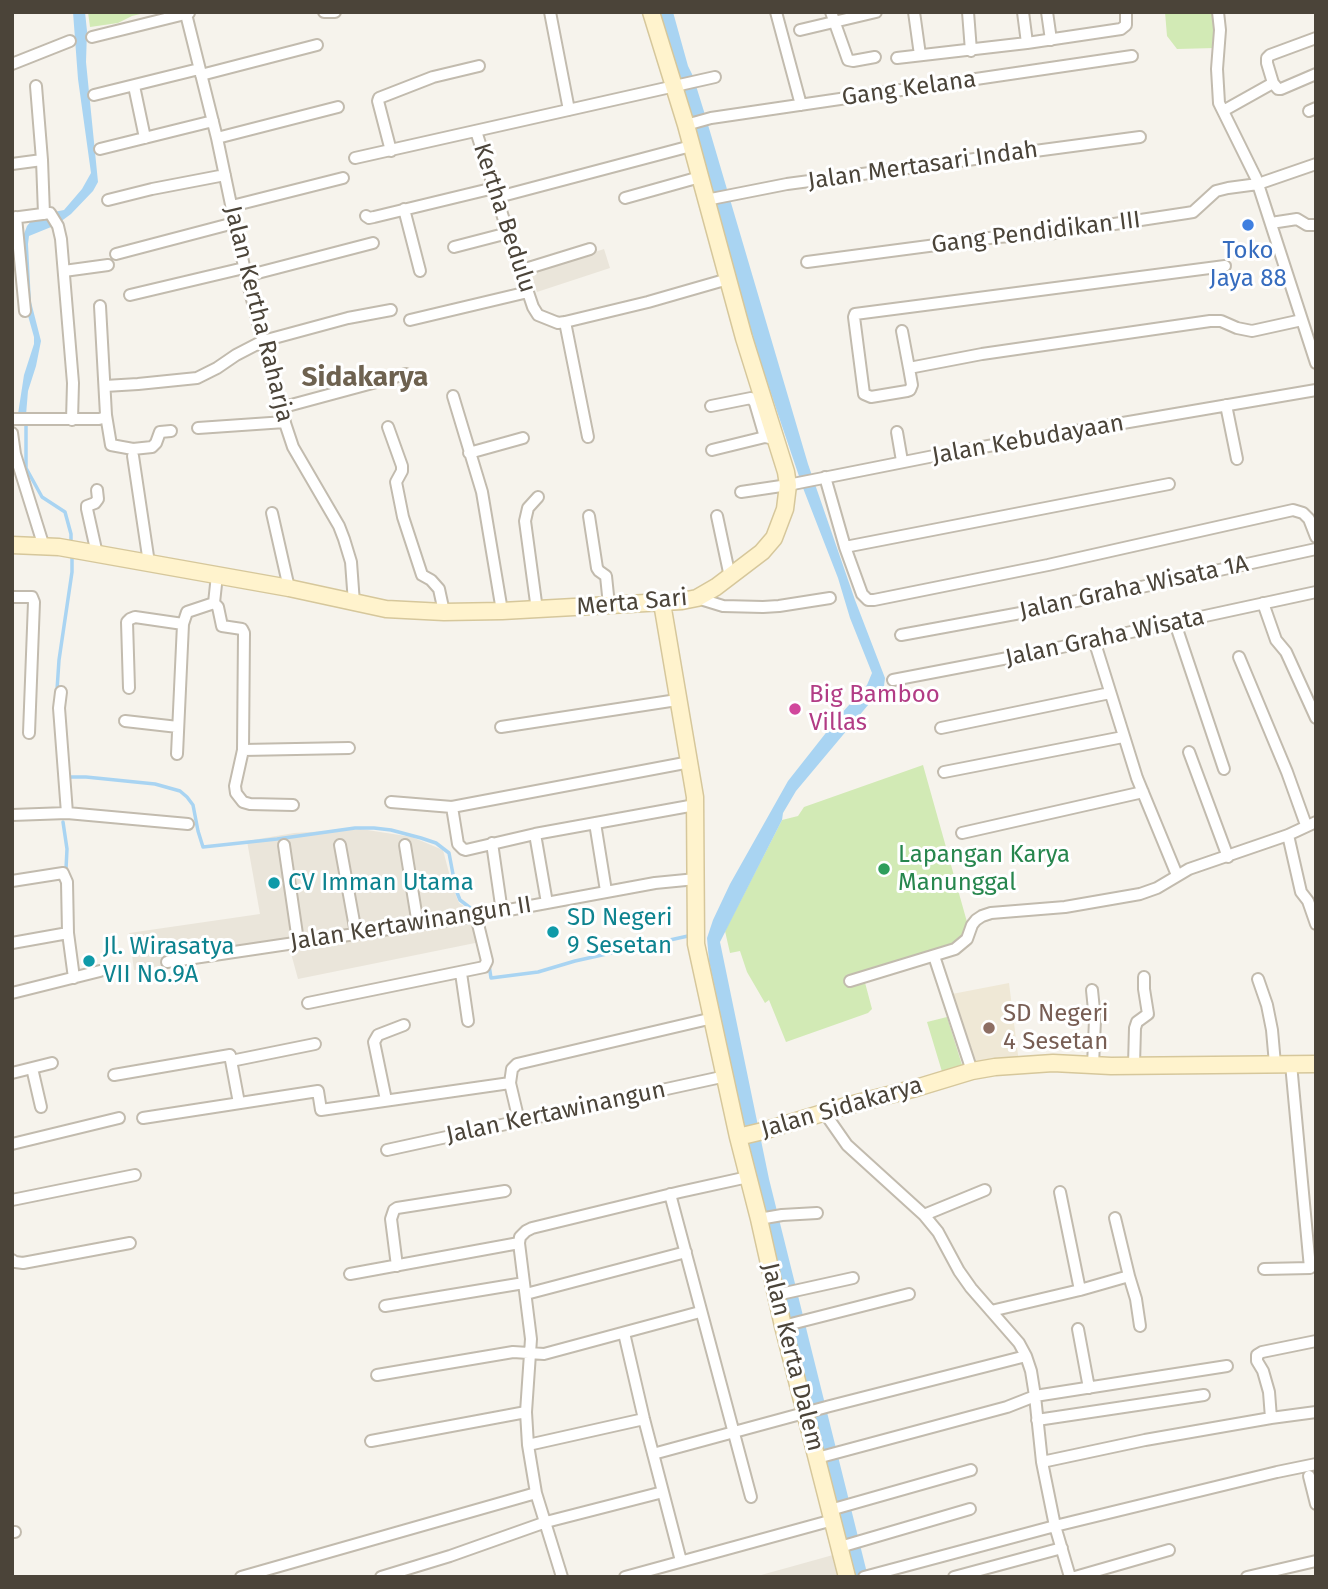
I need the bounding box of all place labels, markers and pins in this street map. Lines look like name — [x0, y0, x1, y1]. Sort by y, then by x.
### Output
marker: Toko Jaya 88 — [1240, 217, 1256, 233]
place label: Toko Jaya 88 — [1209, 237, 1287, 293]
place label: Big Bamboo Villas — [809, 681, 940, 737]
marker: Big Bamboo Villas — [787, 701, 803, 717]
place label: Lapangan Karya Manunggal — [898, 841, 1070, 897]
marker: Lapangan Karya Manunggal — [876, 861, 892, 877]
place label: CV Imman Utama — [288, 869, 474, 897]
marker: CV Imman Utama — [266, 875, 282, 891]
place label: SD Negeri 9 Sesetan — [567, 904, 673, 960]
marker: SD Negeri 9 Sesetan — [545, 924, 561, 940]
place label: Jl. Wirasatya VII No.9A — [103, 933, 234, 989]
marker: Jl. Wirasatya VII No.9A — [81, 953, 97, 969]
place label: SD Negeri 4 Sesetan — [1003, 1000, 1109, 1056]
marker: SD Negeri 4 Sesetan — [981, 1020, 997, 1036]

